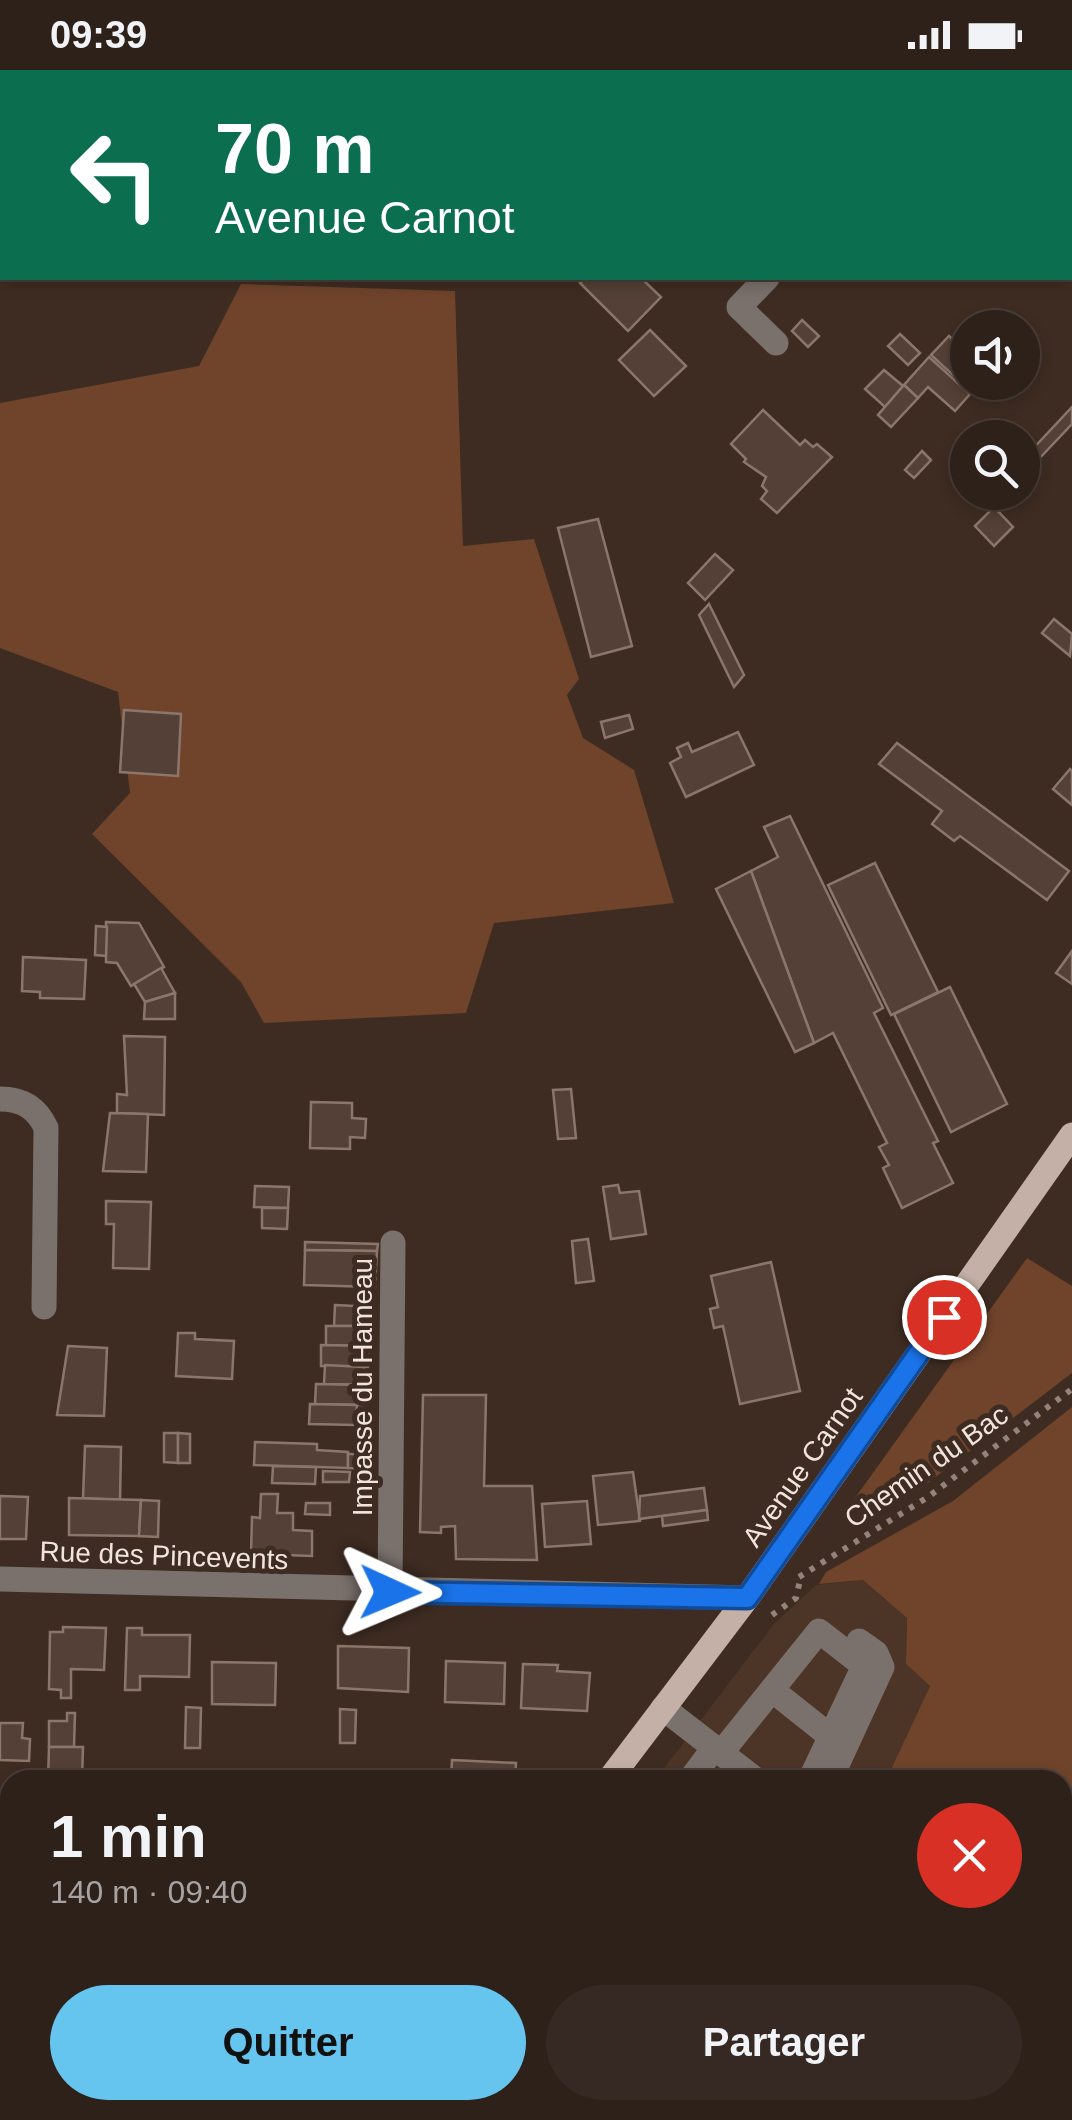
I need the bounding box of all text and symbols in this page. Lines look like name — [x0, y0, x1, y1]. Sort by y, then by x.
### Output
text: 09:39 — [50, 14, 147, 56]
icon: left — [50, 110, 180, 240]
text: 70 m — [215, 110, 375, 188]
text: Avenue Carnot — [215, 192, 514, 243]
map controls — [950, 310, 1040, 510]
button: sound — [950, 310, 1040, 400]
button: search — [950, 420, 1040, 510]
street label: Impasse du Hameau — [347, 1258, 378, 1516]
pin — [902, 1275, 987, 1360]
icon: arrive — [917, 1290, 972, 1345]
street label: Avenue Carnot — [736, 1382, 869, 1552]
street label: Chemin du Bac — [839, 1399, 1014, 1534]
street label: Rue des Pincevents — [39, 1536, 289, 1575]
position arrow — [338, 1540, 442, 1644]
text: 1 min — [50, 1803, 207, 1870]
button: close — [917, 1803, 1022, 1908]
text: 140 m · 09:40 — [50, 1874, 247, 1910]
button: Quitter — [50, 1985, 526, 2100]
button: Partager — [546, 1985, 1022, 2100]

